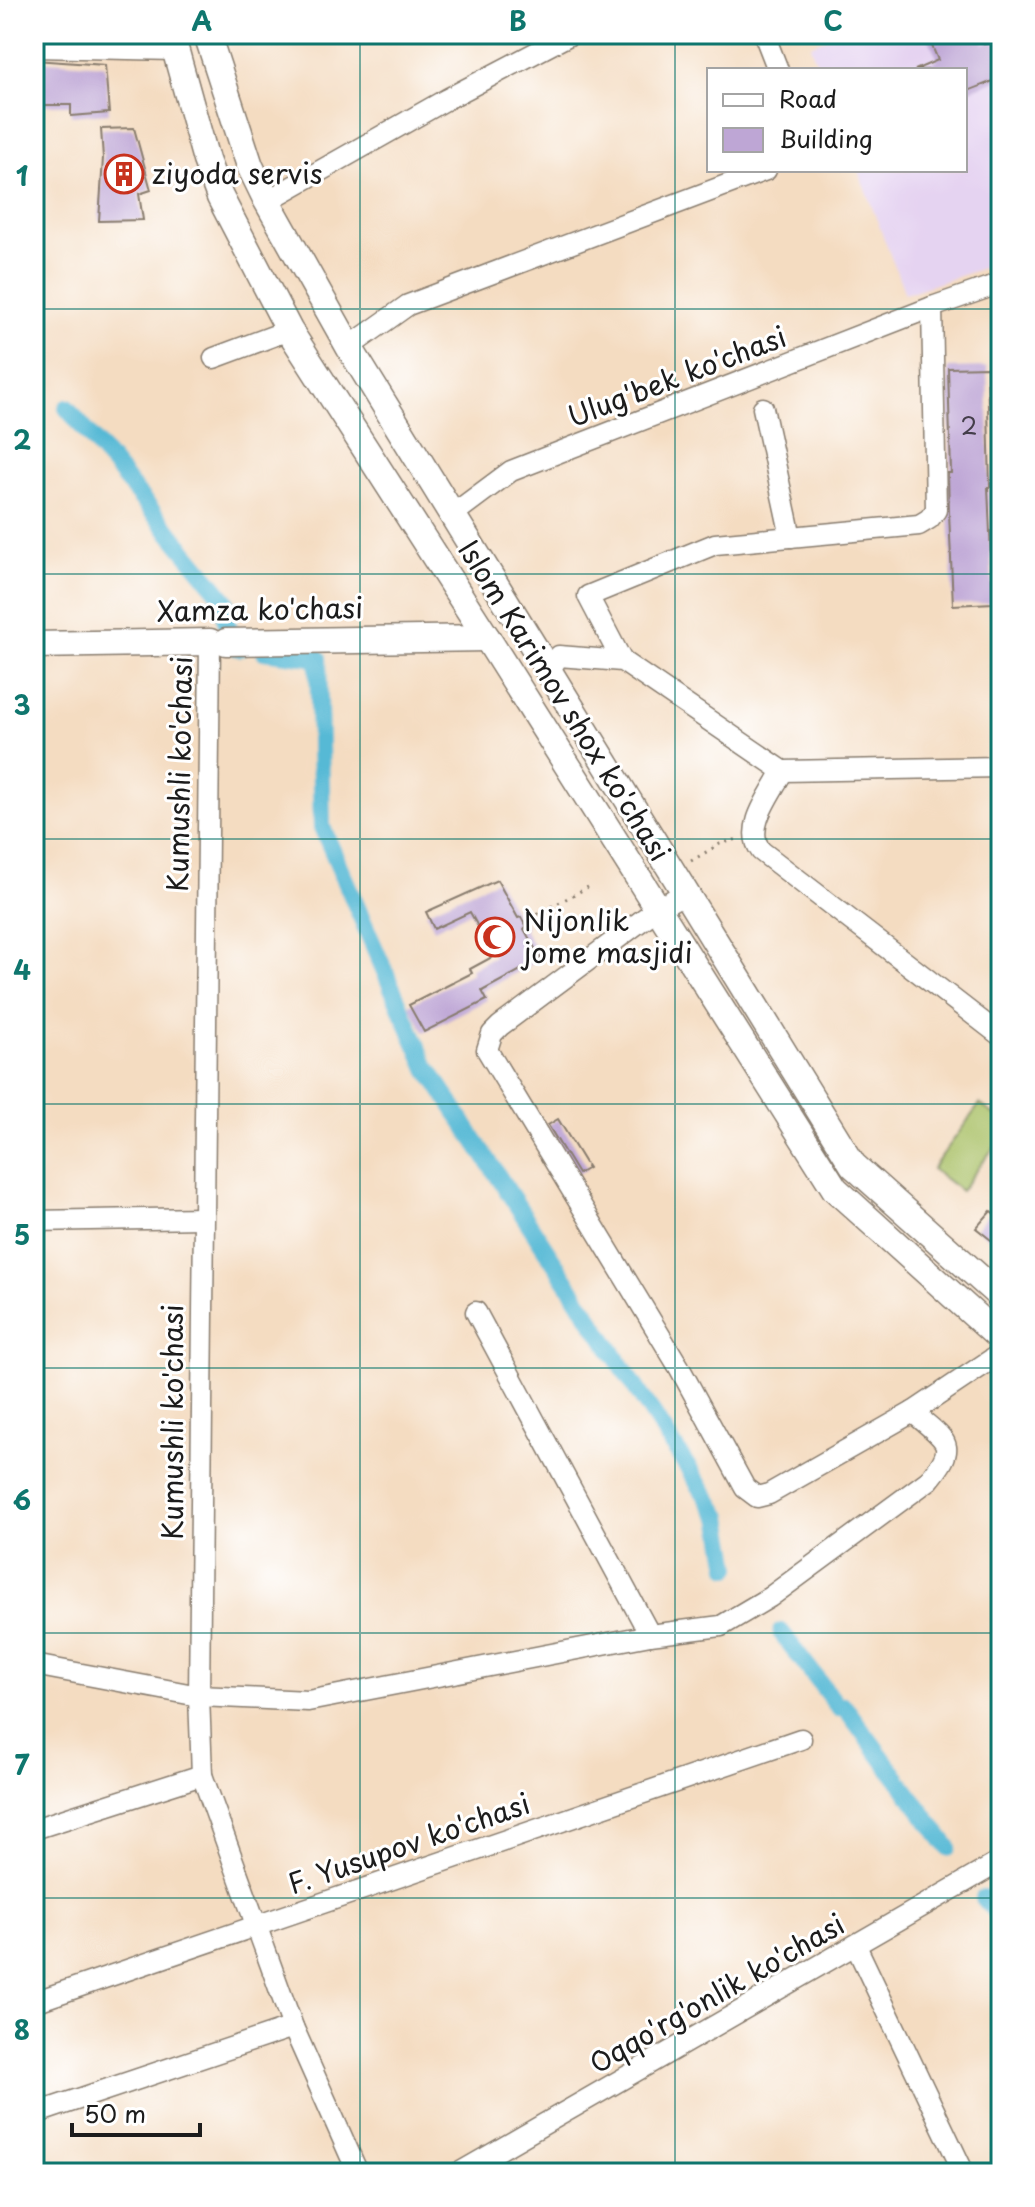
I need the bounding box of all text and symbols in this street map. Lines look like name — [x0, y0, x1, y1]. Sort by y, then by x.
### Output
text: A — [192, 1, 212, 40]
text: B — [509, 1, 527, 40]
text: C — [823, 1, 843, 40]
legend — [707, 68, 967, 172]
text: Road — [779, 80, 837, 116]
text: Building — [779, 120, 873, 156]
place label: ziyoda servis — [152, 151, 323, 194]
building icon: ziyoda servis — [103, 153, 145, 195]
text: 1 — [16, 156, 28, 195]
street label: Ulug'bek ko'chasi — [561, 314, 792, 437]
house number: 2 — [961, 407, 978, 443]
text: 2 — [13, 420, 31, 459]
street label: Islom Karimov shox ko'chasi — [449, 531, 682, 869]
street label: Xamza ko'chasi — [156, 585, 364, 632]
street label: Kumushli ko'chasi — [155, 656, 202, 892]
text: 3 — [13, 685, 31, 724]
place label: Nijonlik jome masjidi — [520, 898, 693, 973]
mosque icon: Nijonlik jome masjidi — [474, 916, 516, 958]
text: 4 — [13, 950, 31, 989]
text: 5 — [14, 1215, 30, 1254]
street label: Kumushli ko'chasi — [150, 1304, 193, 1540]
text: 6 — [13, 1480, 31, 1519]
text: 7 — [15, 1745, 30, 1784]
street label: F. Yusupov ko'chasi — [282, 1781, 535, 1904]
street label: Oqqo'rg'onlik ko'chasi — [581, 1902, 852, 2083]
text: 8 — [14, 2010, 30, 2049]
scale bar — [72, 2087, 200, 2137]
text: 50 m — [84, 2095, 146, 2131]

